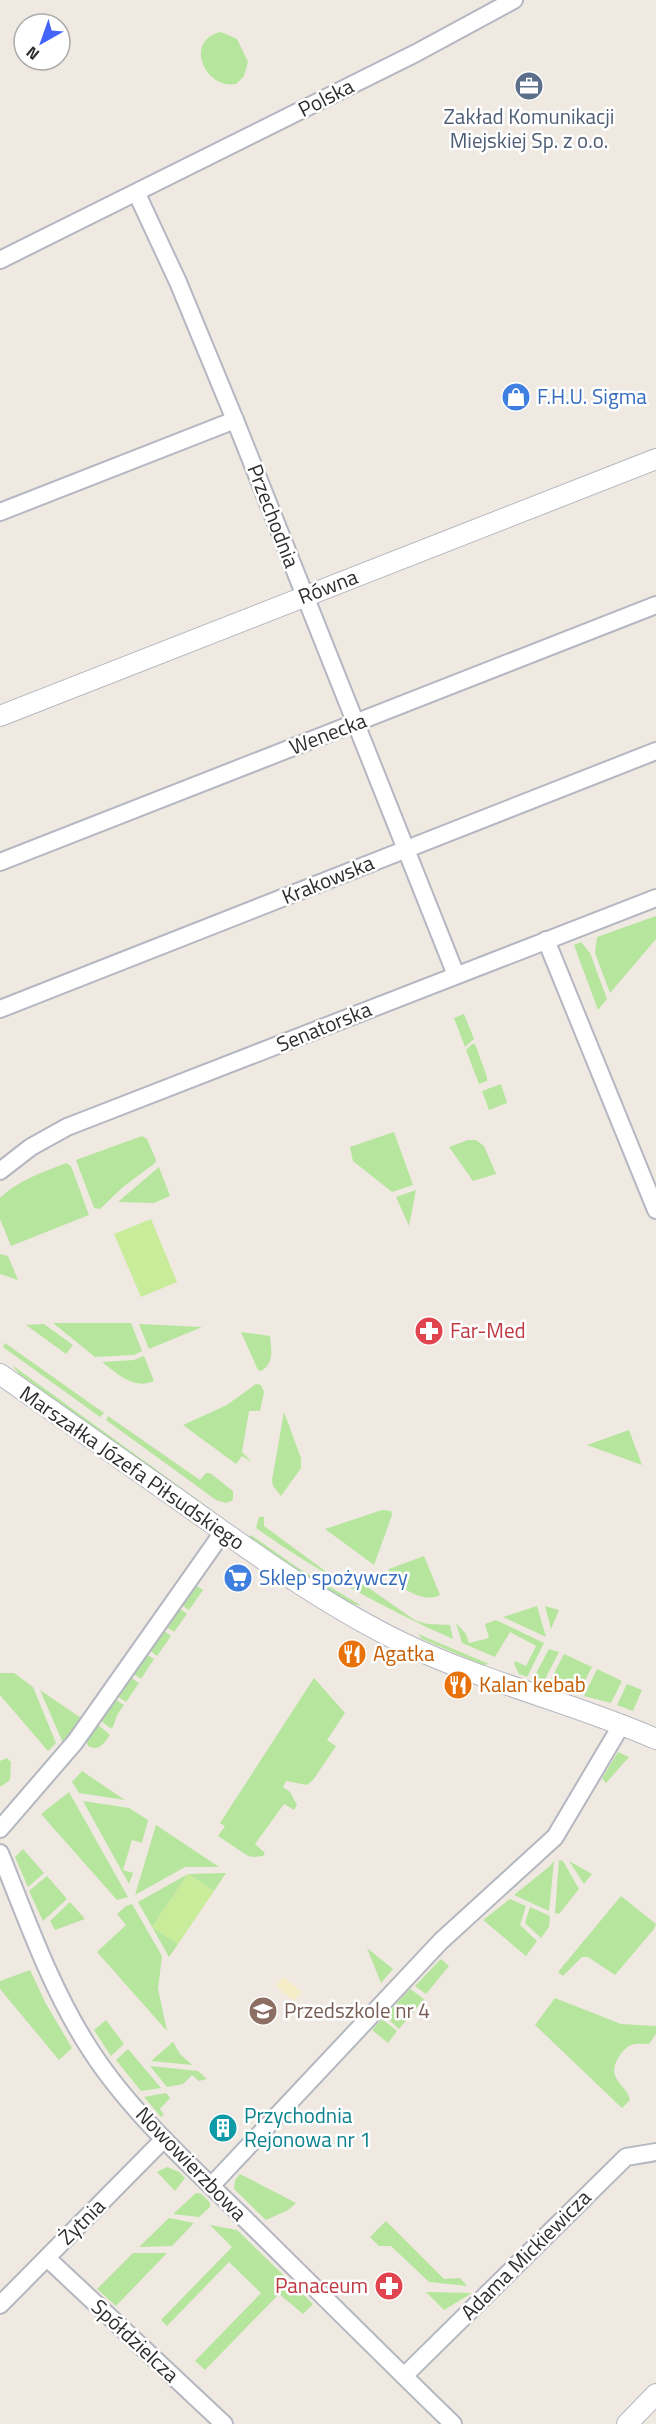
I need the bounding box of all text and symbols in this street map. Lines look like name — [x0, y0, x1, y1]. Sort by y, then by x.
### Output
north arrow — [12, 12, 72, 72]
text: N — [20, 41, 44, 66]
street label: Polska — [292, 69, 359, 125]
office icon: Zakład Komunikacji Miejskiej Sp. z o.o. — [513, 70, 545, 102]
place label: Zakład Komunikacji Miejskiej Sp. z o.o. — [444, 100, 614, 156]
place label: F.H.U. Sigma — [537, 380, 647, 412]
shop icon: F.H.U. Sigma — [500, 381, 532, 413]
street label: Przechodnia — [239, 459, 309, 573]
street label: Równa — [293, 560, 363, 612]
street label: Wenecka — [284, 704, 371, 762]
street label: Krakowska — [277, 846, 379, 912]
street label: Senatorska — [271, 992, 376, 1060]
place label: Far-Med — [450, 1314, 526, 1346]
pharmacy icon: Far-Med — [413, 1315, 445, 1347]
street label: Marszałka Józefa Piłsudskiego — [13, 1377, 252, 1557]
place label: Sklep spożywczy — [259, 1561, 408, 1593]
supermarket icon: Sklep spożywczy — [222, 1562, 254, 1594]
place label: Agatka — [373, 1637, 435, 1669]
restaurant icon: Agatka — [336, 1638, 368, 1670]
place label: Kalan kebab — [479, 1668, 586, 1700]
restaurant icon: Kalan kebab — [442, 1669, 474, 1701]
place label: Przedszkole nr 4 — [284, 1994, 430, 2026]
school or university icon: Przedszkole nr 4 — [247, 1995, 279, 2027]
street label: Nowowierzbowa — [129, 2099, 255, 2228]
place label: Przychodnia Rejonowa nr 1 — [244, 2099, 371, 2155]
building icon: Przychodnia Rejonowa nr 1 — [207, 2112, 239, 2144]
street label: Adama Mickiewicza — [453, 2181, 598, 2327]
street label: Żytnia — [51, 2190, 112, 2252]
place label: Panaceum — [275, 2269, 368, 2301]
pharmacy icon: Panaceum — [373, 2270, 405, 2302]
street label: Spółdzielcza — [85, 2291, 187, 2390]

